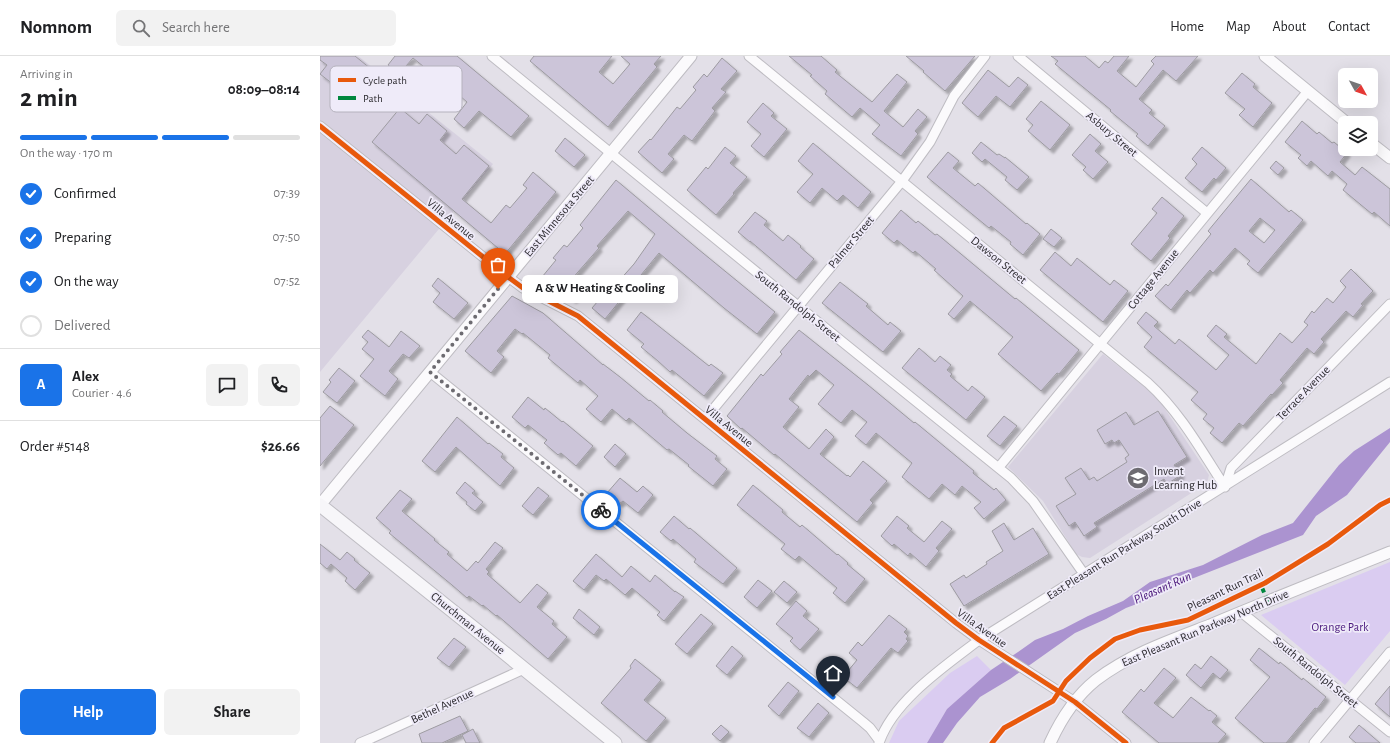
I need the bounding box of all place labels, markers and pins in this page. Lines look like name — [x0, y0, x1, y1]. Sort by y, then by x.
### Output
pin — [481, 248, 515, 289]
callout: A & W Heating & Cooling — [522, 275, 678, 303]
school or university icon: Invent Learning Hub — [1125, 465, 1151, 491]
place label: Invent Learning Hub — [1154, 465, 1217, 491]
pin — [816, 656, 850, 697]

